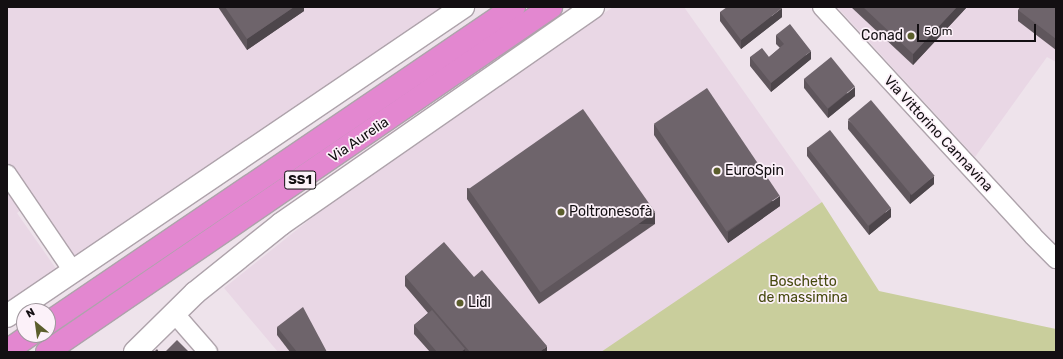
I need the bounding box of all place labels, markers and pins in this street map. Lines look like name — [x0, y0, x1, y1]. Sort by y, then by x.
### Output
place label: Conad — [861, 28, 903, 44]
marker: Conad — [906, 31, 916, 41]
place label: EuroSpin — [725, 163, 784, 179]
marker: EuroSpin — [712, 166, 722, 176]
place label: Poltronesofà — [569, 204, 652, 220]
marker: Poltronesofà — [556, 207, 566, 217]
place label: Lidl — [468, 295, 491, 311]
marker: Lidl — [455, 298, 465, 308]

